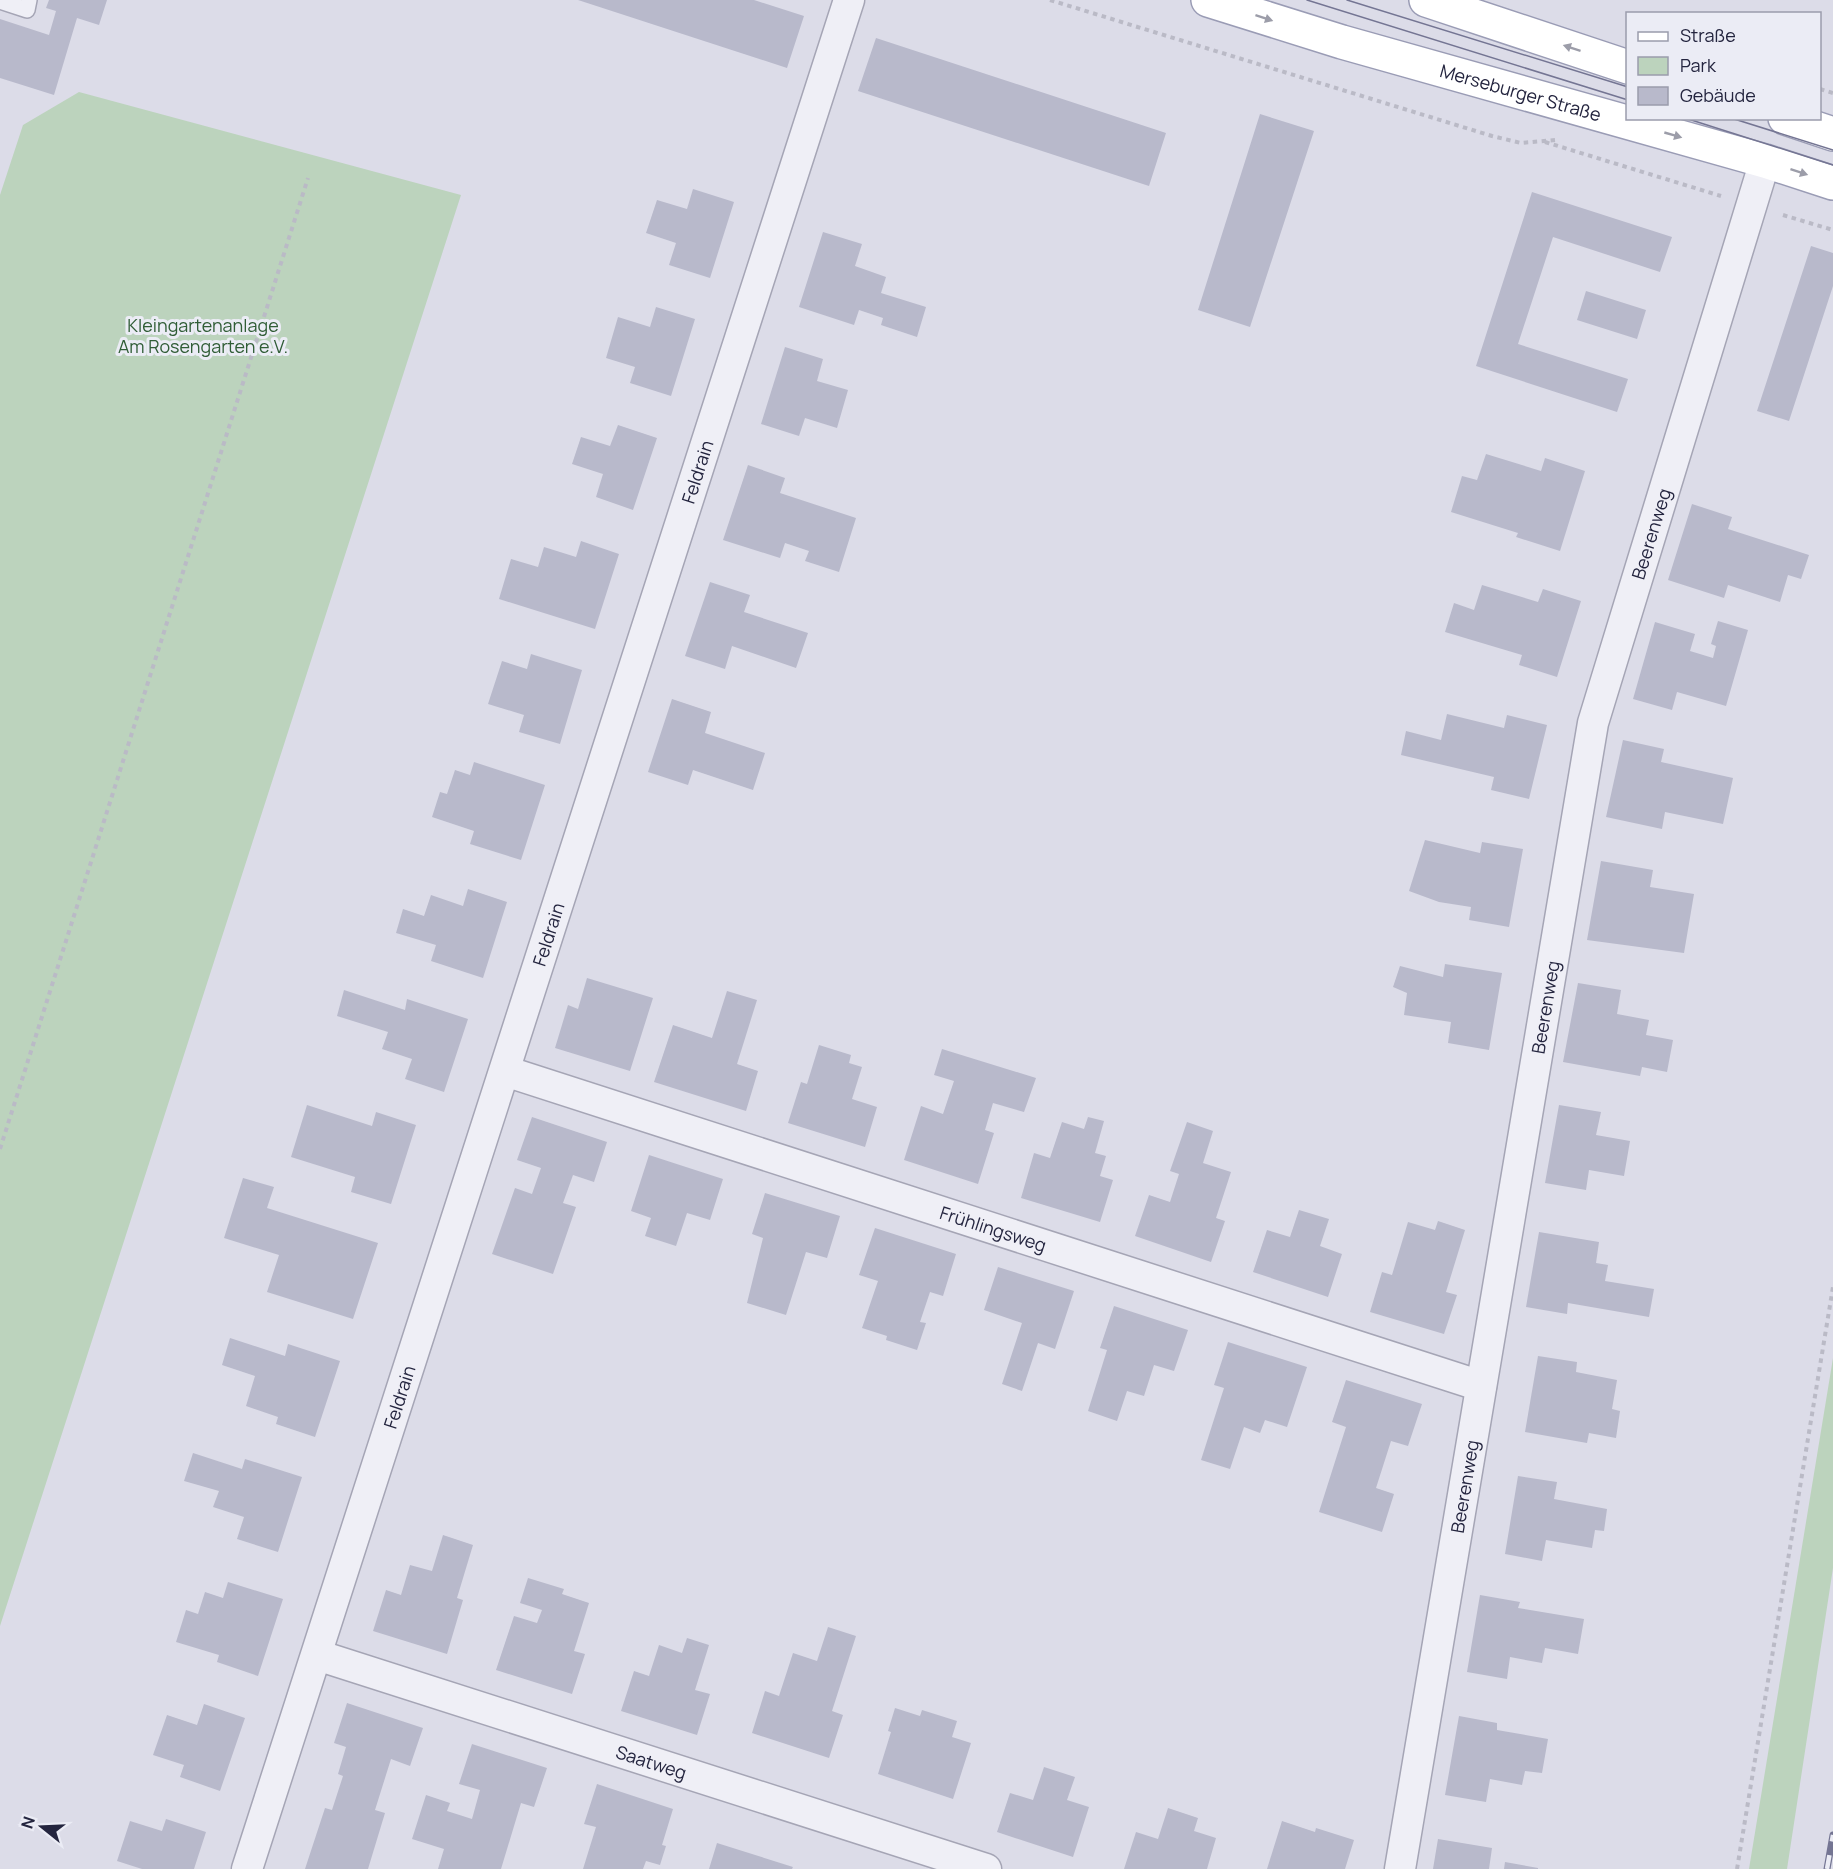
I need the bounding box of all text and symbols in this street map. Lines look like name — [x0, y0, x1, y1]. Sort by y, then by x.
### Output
legend — [1626, 12, 1821, 120]
one-way arrow — [1255, 13, 1273, 23]
text: Straße — [1680, 23, 1736, 47]
one-way arrow — [1563, 43, 1581, 52]
text: Park — [1680, 53, 1717, 77]
street label: Merseburger Straße — [1437, 58, 1604, 126]
text: Gebäude — [1680, 83, 1756, 107]
one-way arrow — [1664, 131, 1682, 140]
one-way arrow — [1790, 167, 1808, 177]
park label: Kleingartenanlage Am Rosengarten e.V. — [118, 313, 288, 358]
street label: Feldrain — [676, 437, 718, 506]
street label: Beerenweg — [1626, 485, 1676, 582]
street label: Feldrain — [527, 900, 569, 969]
street label: Beerenweg — [1526, 959, 1565, 1056]
street label: Frühlingsweg — [937, 1200, 1049, 1257]
street label: Feldrain — [378, 1362, 420, 1432]
street label: Beerenweg — [1445, 1438, 1484, 1535]
street label: Saatweg — [613, 1739, 690, 1784]
north arrow — [12, 1797, 72, 1857]
text: N — [15, 1813, 40, 1831]

